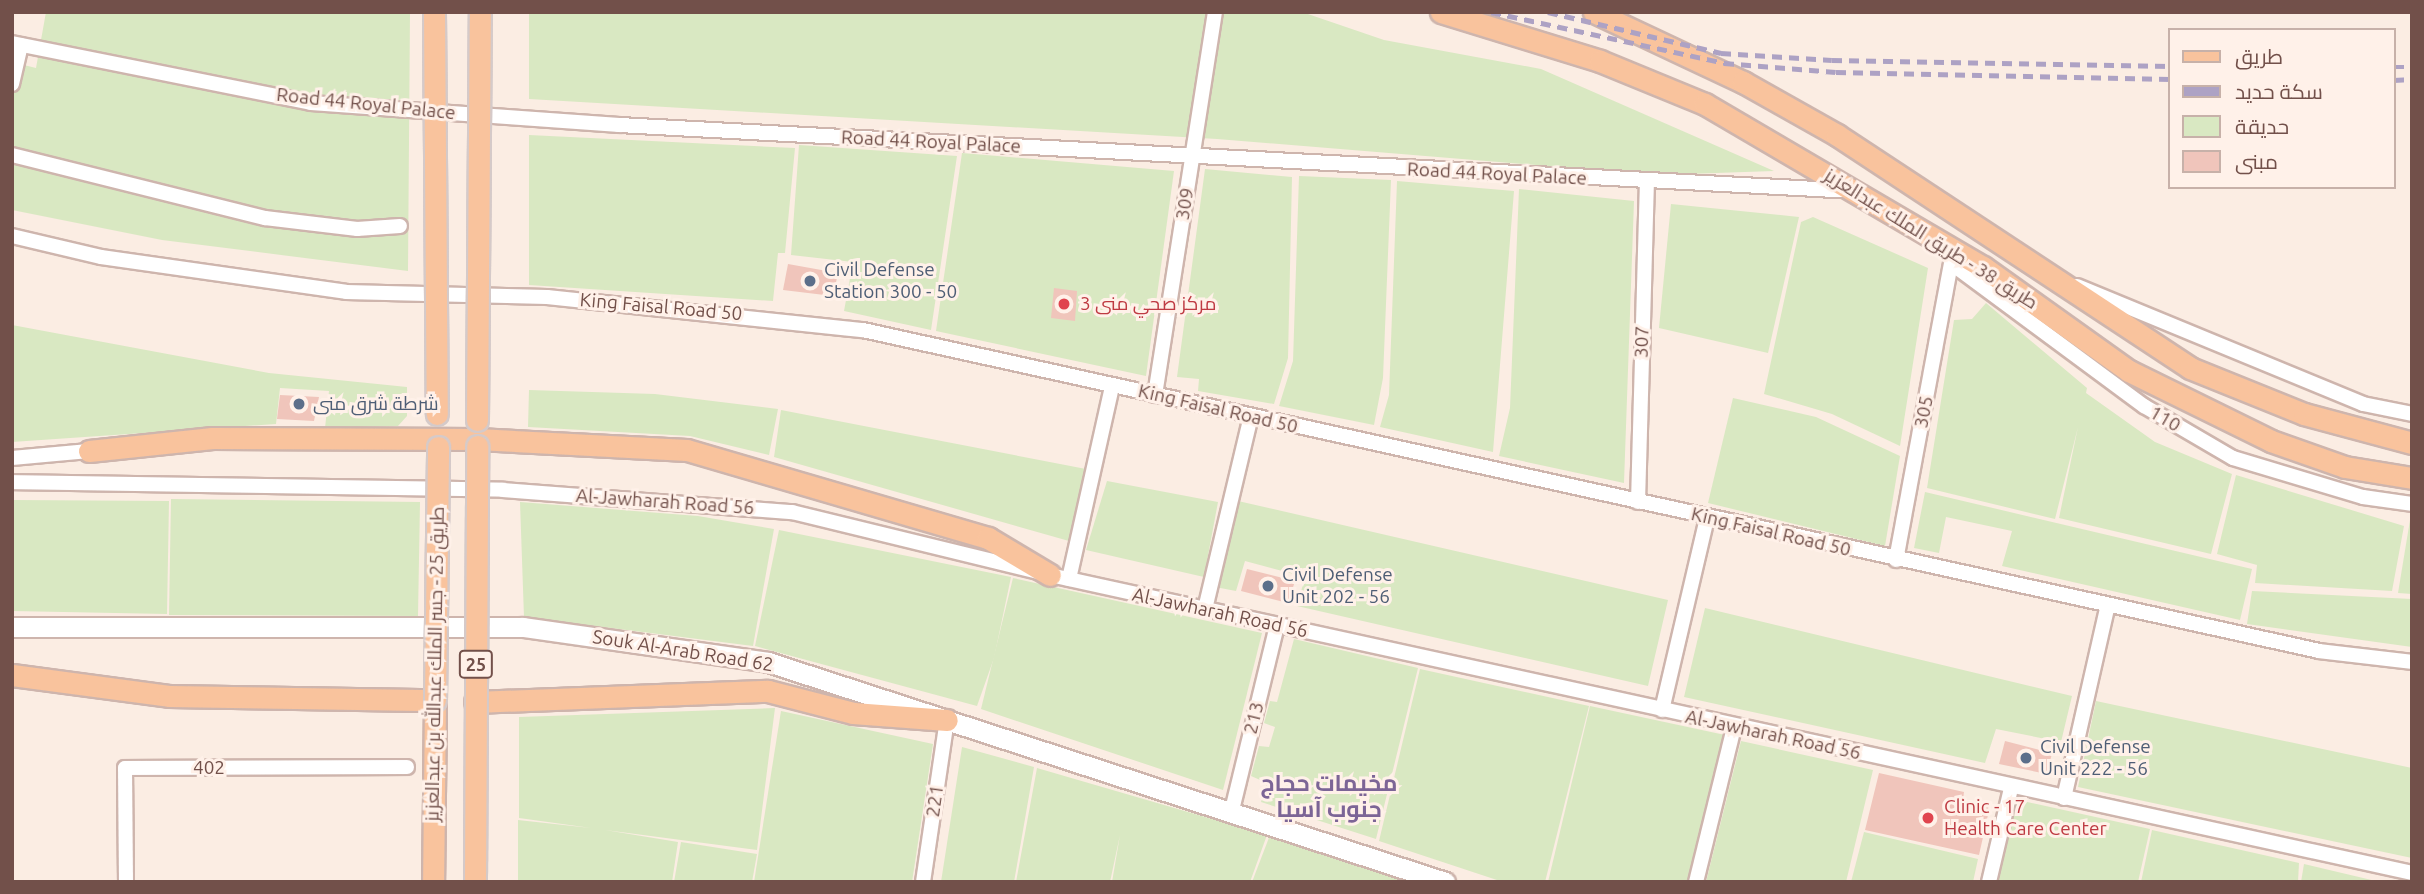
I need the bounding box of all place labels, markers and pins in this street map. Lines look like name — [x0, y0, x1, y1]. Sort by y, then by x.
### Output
place label: Civil Defense Station 300 - 50 — [824, 259, 957, 303]
marker: Civil Defense Station 300 - 50 — [802, 273, 818, 289]
place label: مركز صحي منى 3 — [1080, 293, 1216, 315]
marker: مركز صحي منى 3 — [1054, 294, 1074, 314]
place label: شرطة شرق منى — [313, 393, 439, 415]
marker: شرطة شرق منى — [291, 396, 307, 412]
place label: Civil Defense Unit 202 - 56 — [1282, 564, 1393, 608]
marker: Civil Defense Unit 202 - 56 — [1260, 578, 1276, 594]
place label: Civil Defense Unit 222 - 56 — [2040, 736, 2151, 780]
marker: Civil Defense Unit 222 - 56 — [2018, 750, 2034, 766]
place label: Clinic - 17 Health Care Center — [1944, 796, 2107, 840]
marker: Clinic - 17 Health Care Center — [1918, 808, 1938, 828]

